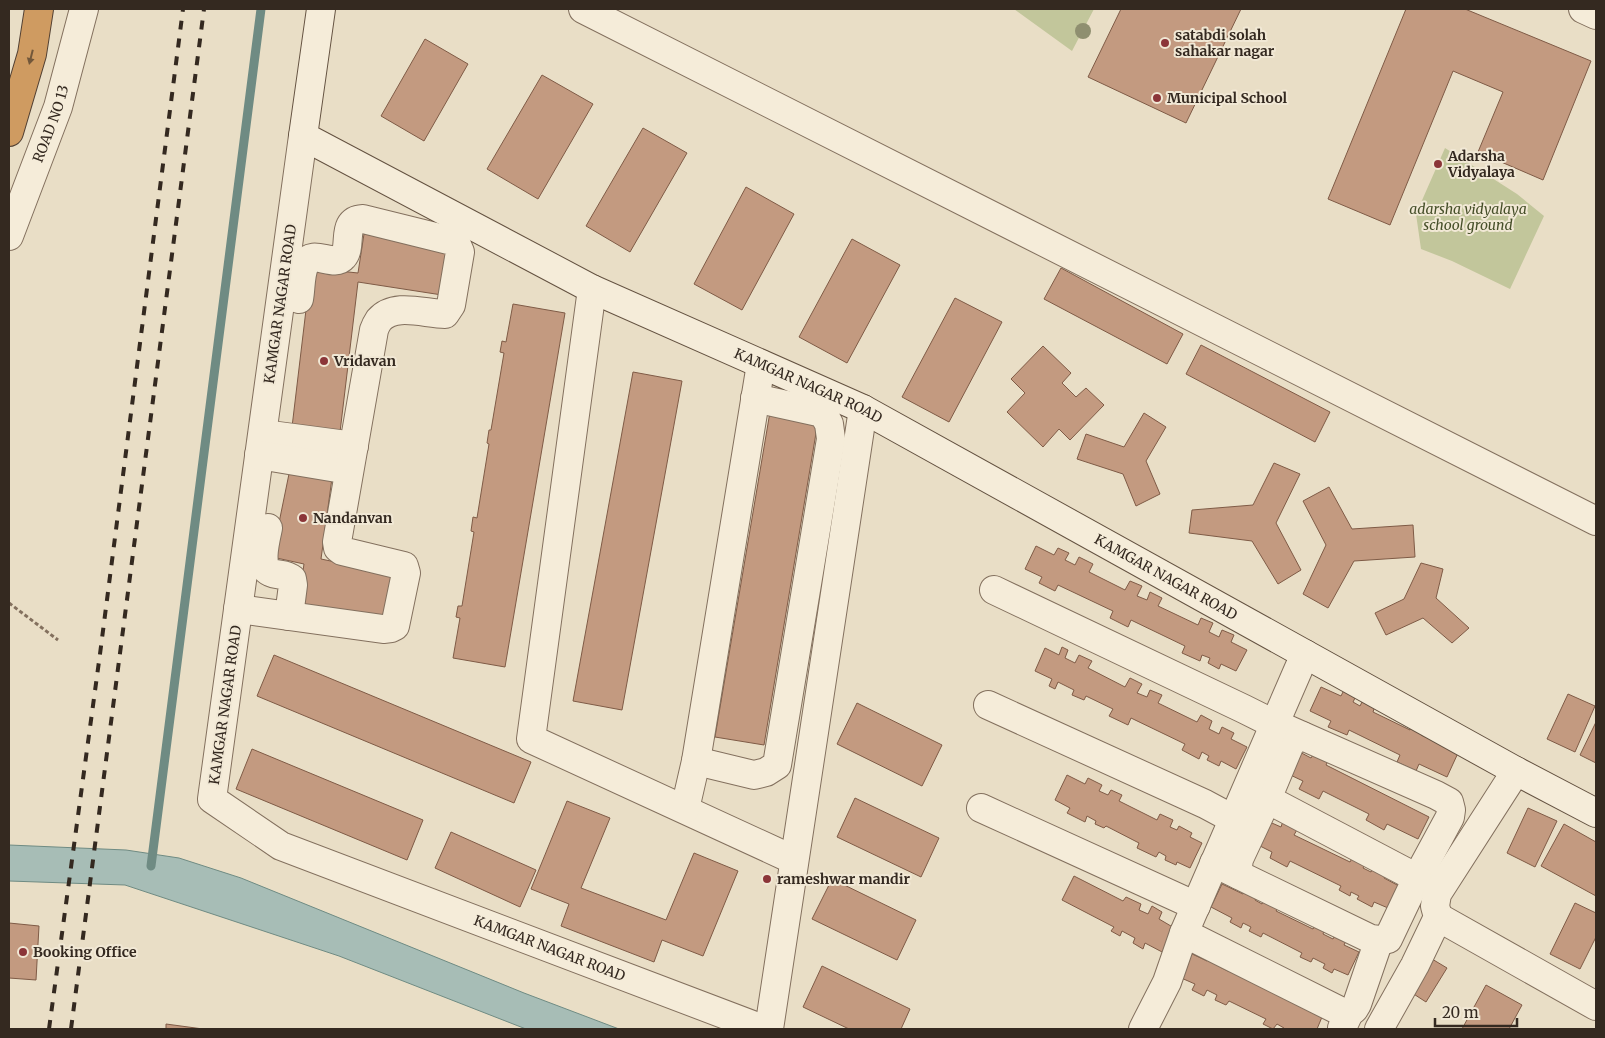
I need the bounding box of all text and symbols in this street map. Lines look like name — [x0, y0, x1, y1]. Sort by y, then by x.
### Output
place label: satabdi solah sahakar nagar — [1175, 26, 1275, 60]
marker: satabdi solah sahakar nagar — [1159, 37, 1171, 49]
one-way arrow — [27, 49, 35, 64]
street label: ROAD NO 13 — [29, 83, 73, 165]
place label: Municipal School — [1167, 89, 1287, 107]
marker: Municipal School — [1151, 92, 1163, 104]
place label: Adarsha Vidyalaya — [1447, 147, 1515, 181]
marker: Adarsha Vidyalaya — [1432, 158, 1444, 170]
park label: adarsha vidyalaya school ground — [1409, 200, 1527, 234]
street label: KAMGAR NAGAR ROAD — [260, 223, 300, 385]
street label: KAMGAR NAGAR ROAD — [731, 344, 886, 427]
place label: Vridavan — [333, 352, 396, 370]
marker: Vridavan — [318, 355, 330, 367]
place label: Nandanvan — [313, 509, 393, 527]
marker: Nandanvan — [297, 512, 309, 524]
street label: KAMGAR NAGAR ROAD — [1091, 530, 1241, 624]
street label: KAMGAR NAGAR ROAD — [205, 624, 245, 786]
place label: rameshwar mandir — [777, 870, 910, 888]
marker: rameshwar mandir — [761, 873, 773, 885]
street label: KAMGAR NAGAR ROAD — [471, 911, 628, 985]
place label: Booking Office — [33, 943, 137, 961]
marker: Booking Office — [17, 946, 29, 958]
scale bar — [1435, 996, 1518, 1028]
text: 20 m — [1442, 1003, 1479, 1022]

